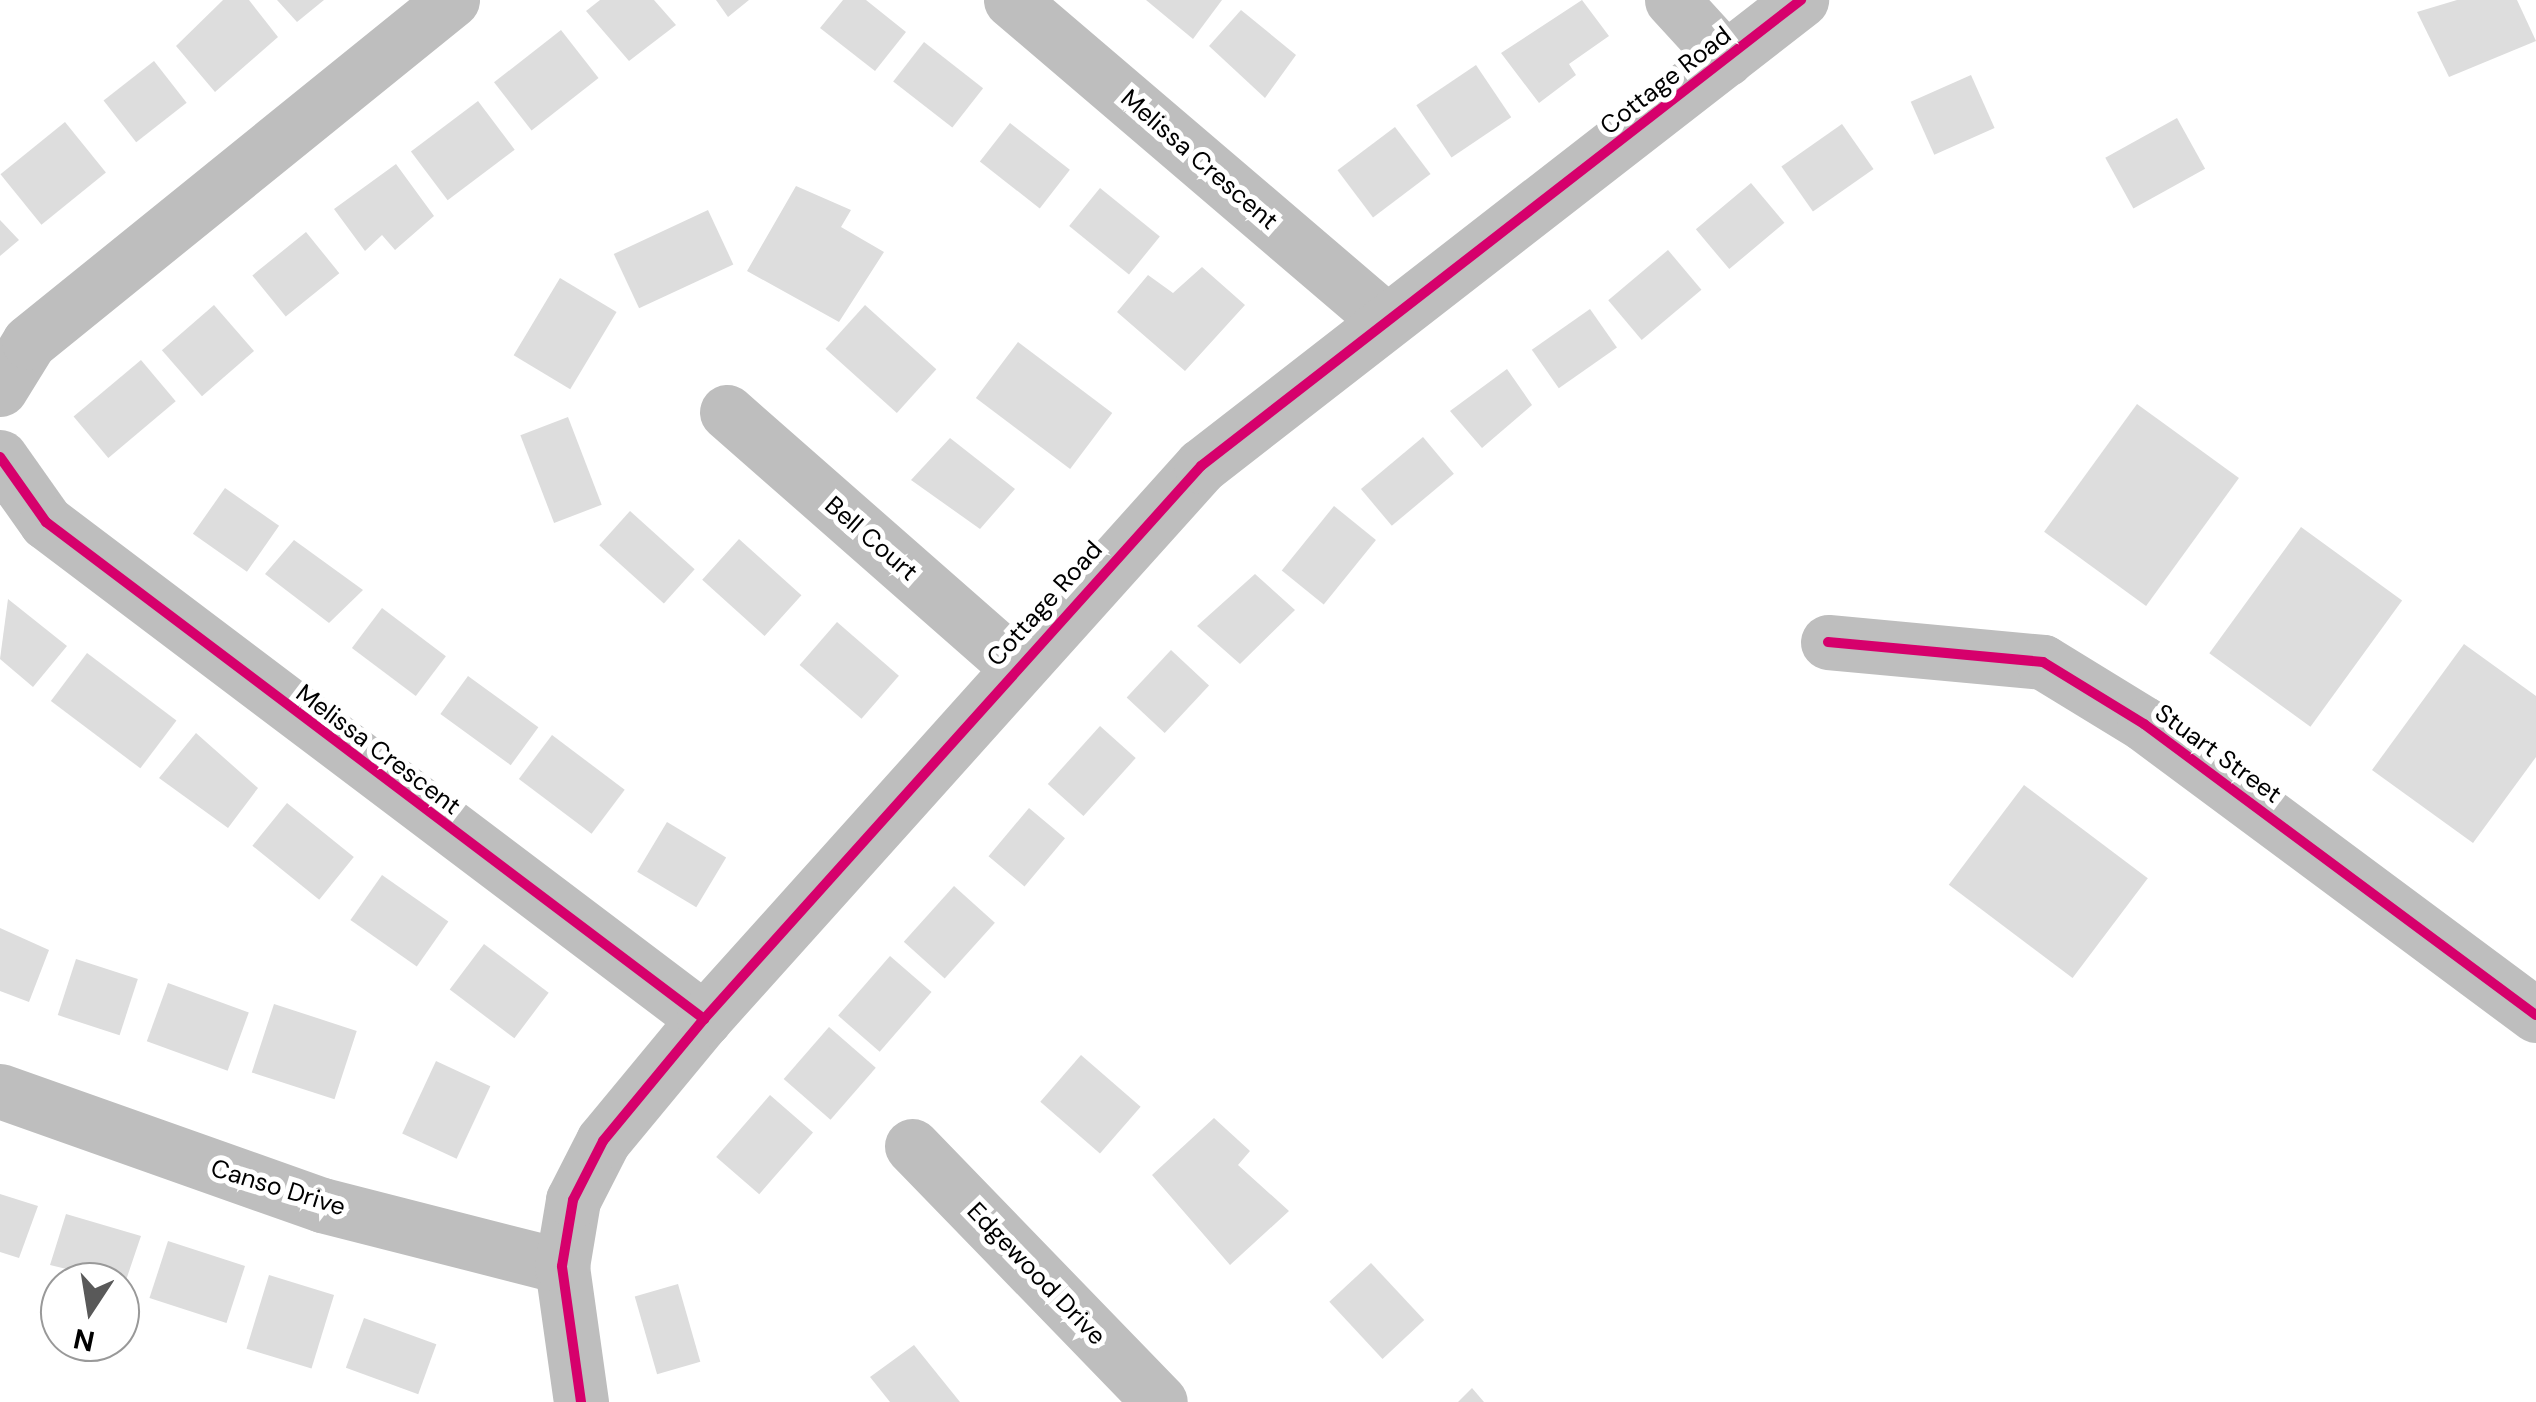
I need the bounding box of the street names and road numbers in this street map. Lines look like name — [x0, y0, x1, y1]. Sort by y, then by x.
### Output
street label: Cottage Road — [1595, 21, 1737, 141]
street label: Melissa Crescent — [1114, 84, 1284, 236]
street label: Bell Court — [818, 491, 924, 587]
street label: Cottage Road — [981, 535, 1109, 673]
street label: Melissa Crescent — [290, 678, 466, 822]
street label: Stuart Street — [2149, 698, 2287, 810]
street label: Canso Drive — [207, 1153, 349, 1223]
street label: Edgewood Drive — [960, 1196, 1112, 1352]

